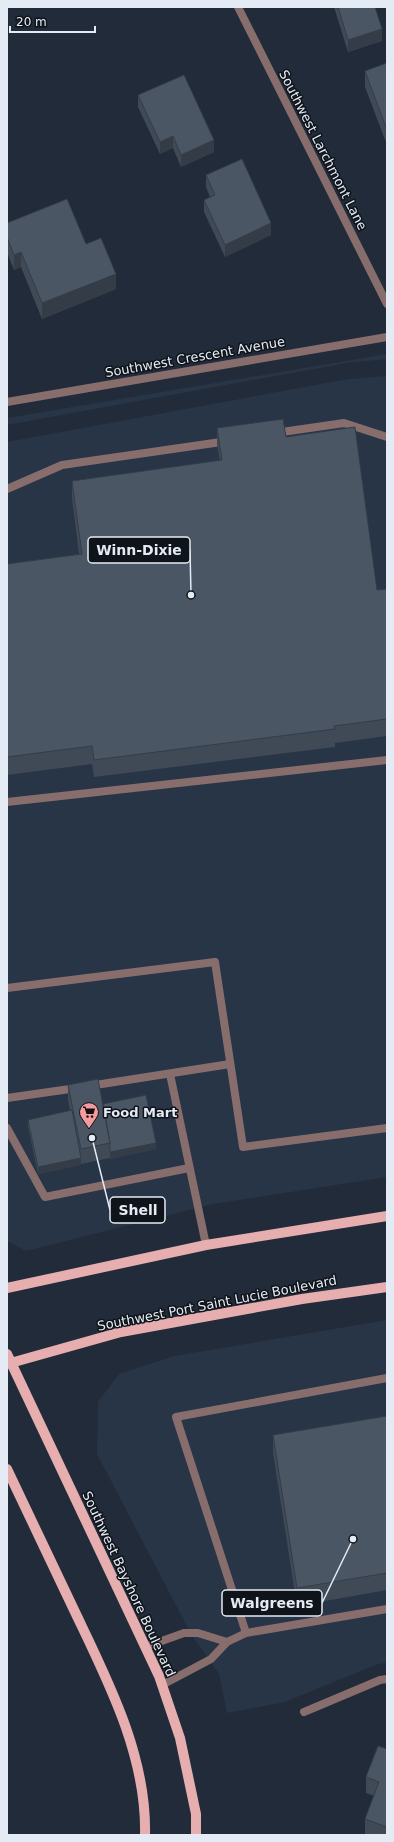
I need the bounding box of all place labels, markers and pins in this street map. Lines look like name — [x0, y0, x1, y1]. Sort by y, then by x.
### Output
callout: Winn-Dixie — [88, 537, 190, 563]
supermarket icon: Food Mart — [78, 1101, 100, 1129]
place label: Food Mart — [103, 1105, 177, 1120]
callout: Shell — [110, 1197, 165, 1223]
callout: Walgreens — [222, 1590, 322, 1616]

